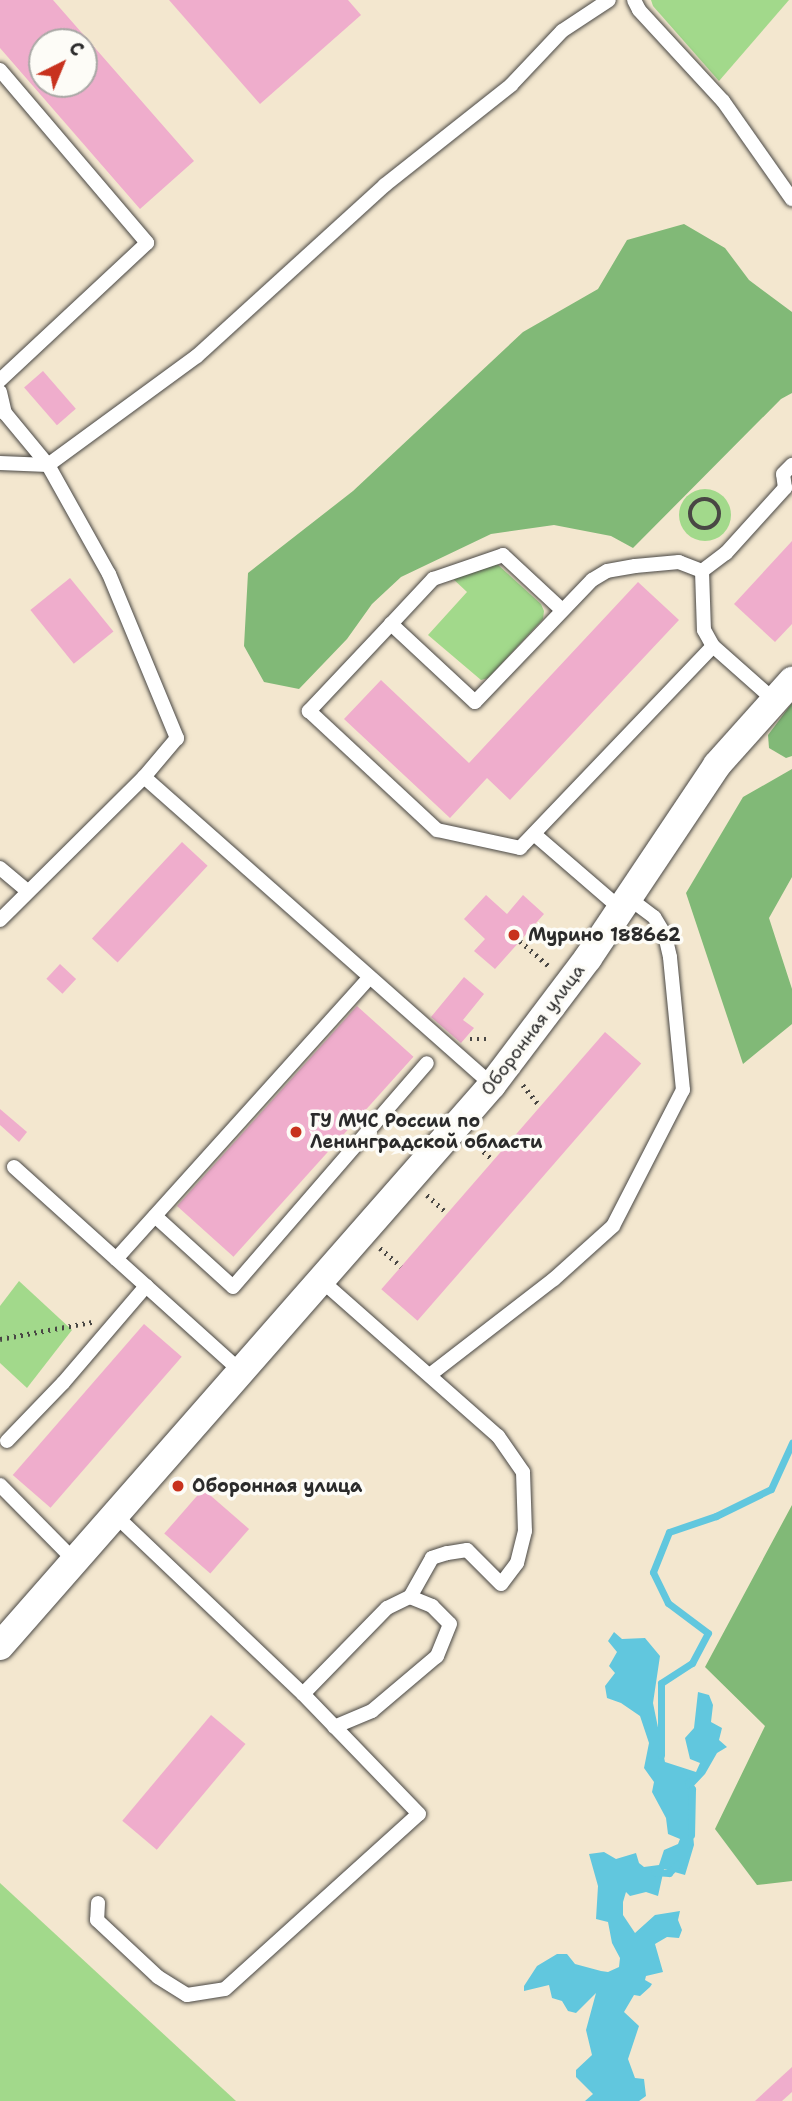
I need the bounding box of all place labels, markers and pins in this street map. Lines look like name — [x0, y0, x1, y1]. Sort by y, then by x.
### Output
place label: Мурино 188662 — [528, 924, 681, 946]
marker: Мурино 188662 — [506, 927, 522, 943]
place label: ГУ МЧС России по Ленинградской области — [310, 1111, 543, 1154]
marker: ГУ МЧС России по Ленинградской области — [288, 1124, 304, 1140]
place label: Оборонная улица — [192, 1475, 362, 1497]
marker: Оборонная улица — [170, 1478, 186, 1494]

